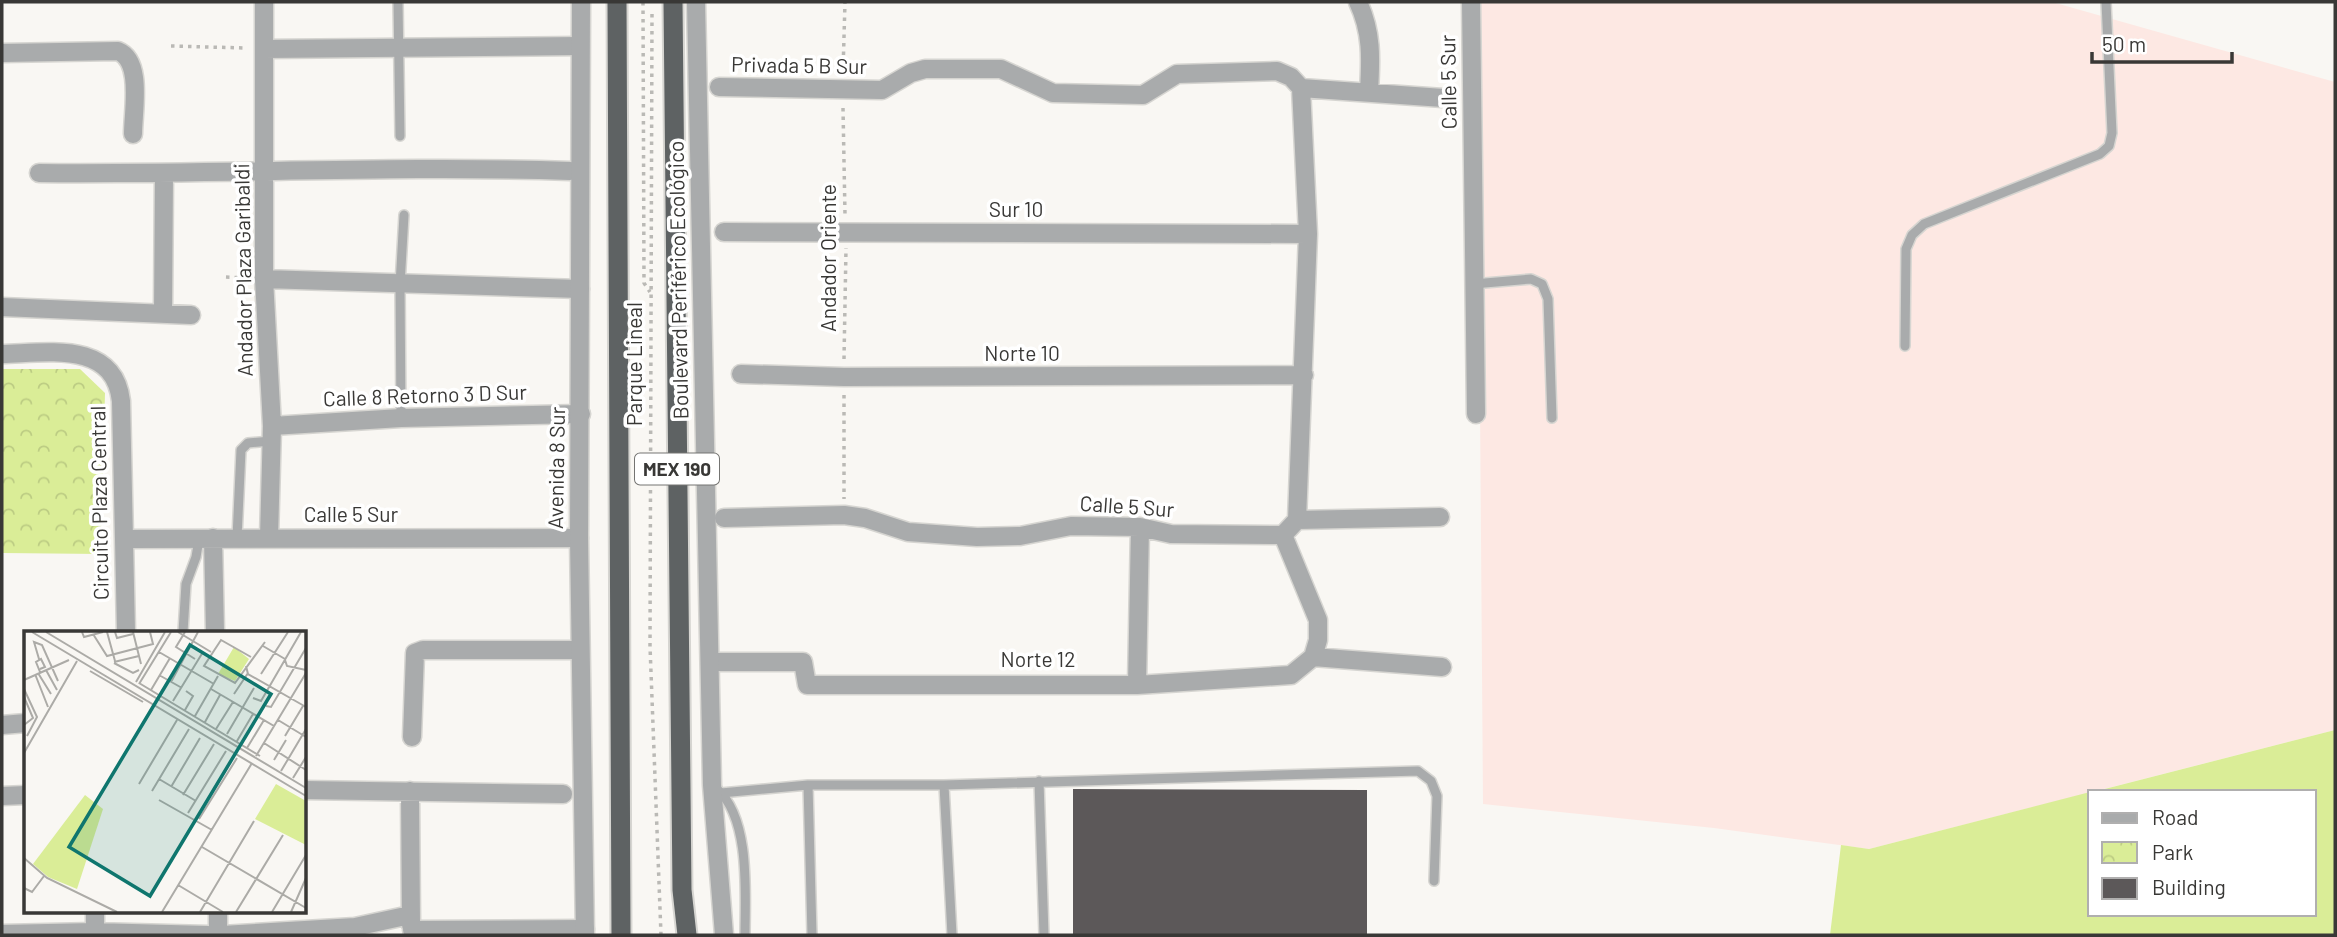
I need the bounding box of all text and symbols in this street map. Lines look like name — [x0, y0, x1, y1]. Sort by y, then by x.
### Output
scale bar — [2092, 21, 2232, 65]
text: 50 m — [2102, 31, 2146, 56]
street label: Calle 5 Sur — [1434, 34, 1461, 130]
street label: Privada 5 B Sur — [731, 51, 868, 78]
street label: Boulevard Periférico Ecológico — [663, 140, 692, 420]
street label: Andador Plaza Garibaldi — [228, 163, 257, 377]
street label: Andador Oriente — [815, 184, 840, 332]
street label: Sur 10 — [989, 196, 1043, 221]
street label: Parque Lineal — [621, 302, 646, 426]
street label: Norte 10 — [984, 340, 1060, 365]
street label: Calle 8 Retorno 3 D Sur — [323, 378, 528, 411]
street label: Circuito Plaza Central — [84, 406, 113, 600]
street label: Avenida 8 Sur — [542, 406, 569, 529]
road number: MEX 190 — [635, 454, 719, 484]
street label: Calle 5 Sur — [1079, 490, 1175, 521]
street label: Calle 5 Sur — [304, 501, 399, 526]
inset map — [24, 631, 306, 912]
street label: Norte 12 — [1001, 646, 1075, 671]
legend — [2088, 790, 2316, 916]
text: Road — [2152, 804, 2198, 829]
text: Park — [2152, 839, 2193, 864]
text: Building — [2152, 874, 2226, 899]

